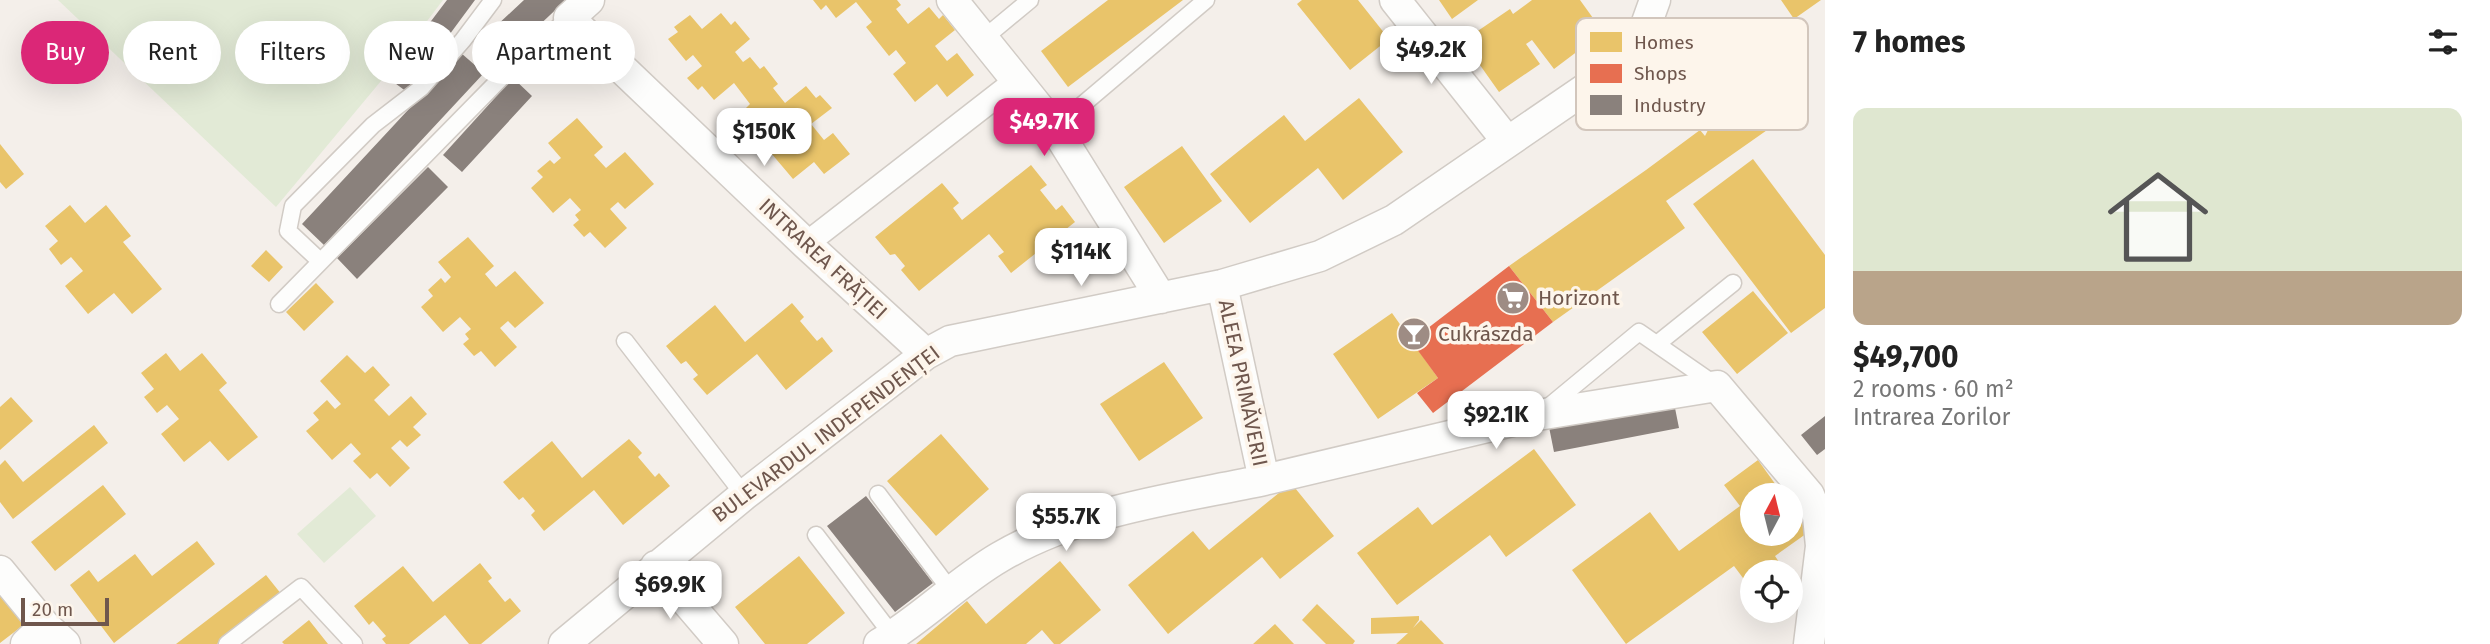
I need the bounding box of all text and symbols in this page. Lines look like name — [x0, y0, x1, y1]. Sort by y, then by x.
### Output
legend — [1576, 18, 1808, 130]
chip: Buy — [21, 21, 109, 84]
chip: Rent — [123, 21, 221, 84]
chip: Filters — [235, 21, 350, 84]
chip: New — [364, 21, 458, 84]
chip: Apartment — [472, 21, 635, 84]
icon: filters — [2424, 23, 2462, 61]
text: 7 homes — [1853, 24, 1965, 60]
pin: $49.2K — [1374, 27, 1488, 86]
text: Homes — [1634, 31, 1694, 54]
text: $49.2K — [1396, 35, 1466, 63]
text: Shops — [1634, 62, 1687, 85]
text: Industry — [1634, 94, 1706, 117]
pin: $49.7K — [987, 99, 1101, 158]
text: $49.7K — [1010, 107, 1078, 135]
pin: $150K — [715, 108, 813, 168]
text: $150K — [733, 117, 795, 145]
icon: home — [2095, 154, 2221, 280]
street label: INTRAREA FRĂȚIEI — [753, 193, 893, 325]
pin: $114K — [1032, 229, 1130, 288]
text: $114K — [1051, 237, 1111, 265]
supermarket icon: Horizont — [1494, 279, 1532, 317]
place label: Horizont — [1538, 285, 1620, 311]
street label: ALEEA PRIMĂVERII — [1213, 297, 1273, 469]
bar icon: Cukrászda — [1395, 315, 1433, 353]
place label: Cukrászda — [1438, 321, 1534, 347]
text: $49,700 — [1853, 339, 1959, 375]
street label: BULEVARDUL INDEPENDENȚEI — [707, 340, 945, 528]
text: 2 rooms · 60 m² — [1853, 375, 2014, 403]
pin: $92.1K — [1439, 392, 1553, 451]
text: $92.1K — [1464, 400, 1529, 428]
text: Intrarea Zorilor — [1853, 403, 2010, 431]
north arrow — [1740, 483, 1802, 546]
map controls — [1740, 483, 1803, 623]
pin: $55.7K — [1009, 494, 1123, 553]
text: $55.7K — [1032, 502, 1100, 530]
button: locate — [1740, 560, 1803, 623]
pin: $69.9K — [613, 562, 727, 621]
text: $69.9K — [635, 570, 705, 598]
scale bar — [21, 595, 108, 627]
text: 20 m — [32, 598, 73, 621]

